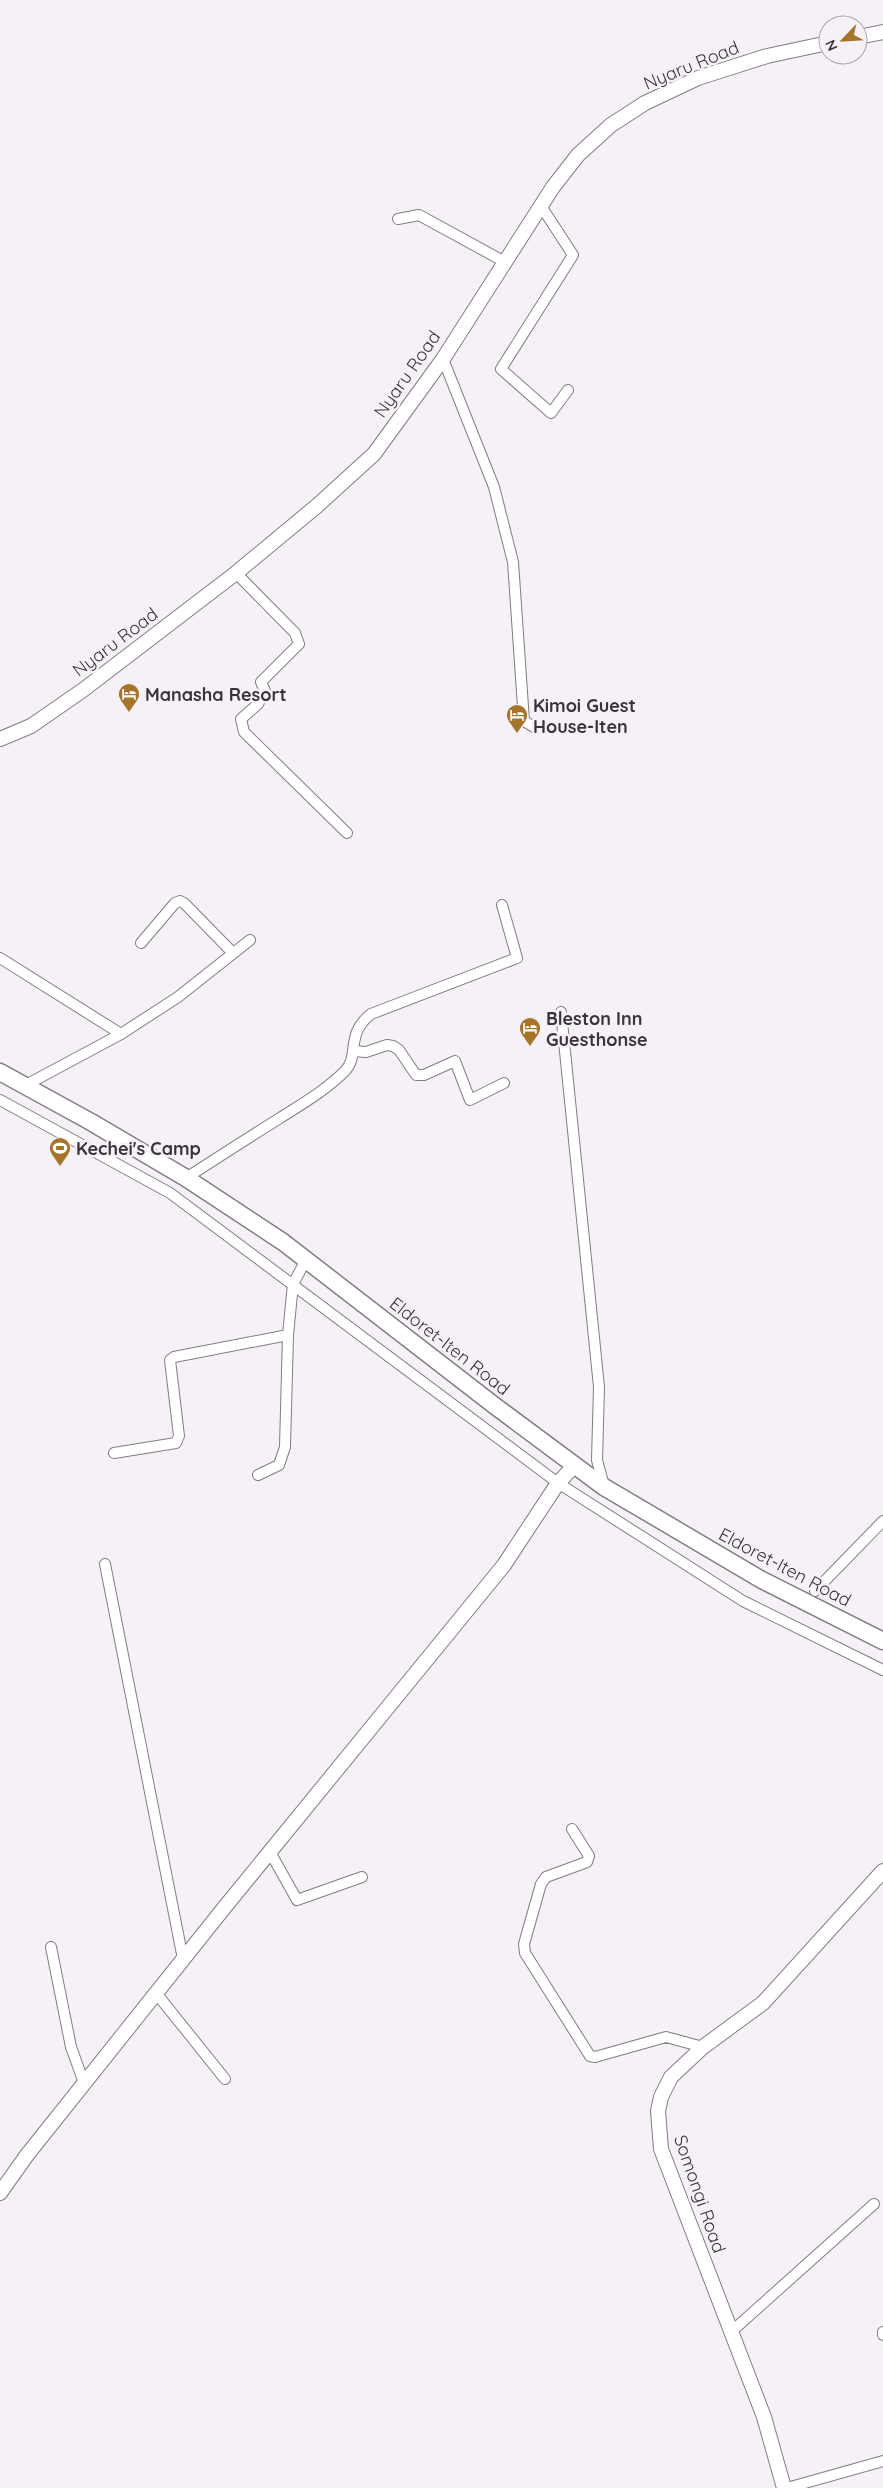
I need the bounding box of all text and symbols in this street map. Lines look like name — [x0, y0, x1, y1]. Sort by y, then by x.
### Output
north arrow — [818, 15, 868, 65]
street label: Nyaru Road — [640, 35, 742, 95]
text: N — [821, 37, 842, 54]
street label: Nyaru Road — [369, 326, 445, 422]
street label: Nyaru Road — [68, 602, 162, 682]
hotel icon: Manasha Resort — [117, 682, 141, 713]
place label: Manasha Resort — [145, 683, 287, 706]
place label: Kimoi Guest House-Iten — [533, 694, 636, 738]
hotel icon: Kimoi Guest House-Iten — [505, 703, 529, 734]
place label: Bleston Inn Guesthonse — [546, 1007, 648, 1051]
hotel icon: Bleston Inn Guesthonse — [518, 1016, 542, 1047]
sports icon: Kechei's Camp — [48, 1136, 72, 1167]
place label: Kechei's Camp — [76, 1137, 201, 1160]
street label: Eldoret-Iten Road — [385, 1292, 515, 1400]
street label: Eldoret-Iten Road — [715, 1522, 855, 1612]
street label: Somongi Road — [669, 2132, 731, 2256]

